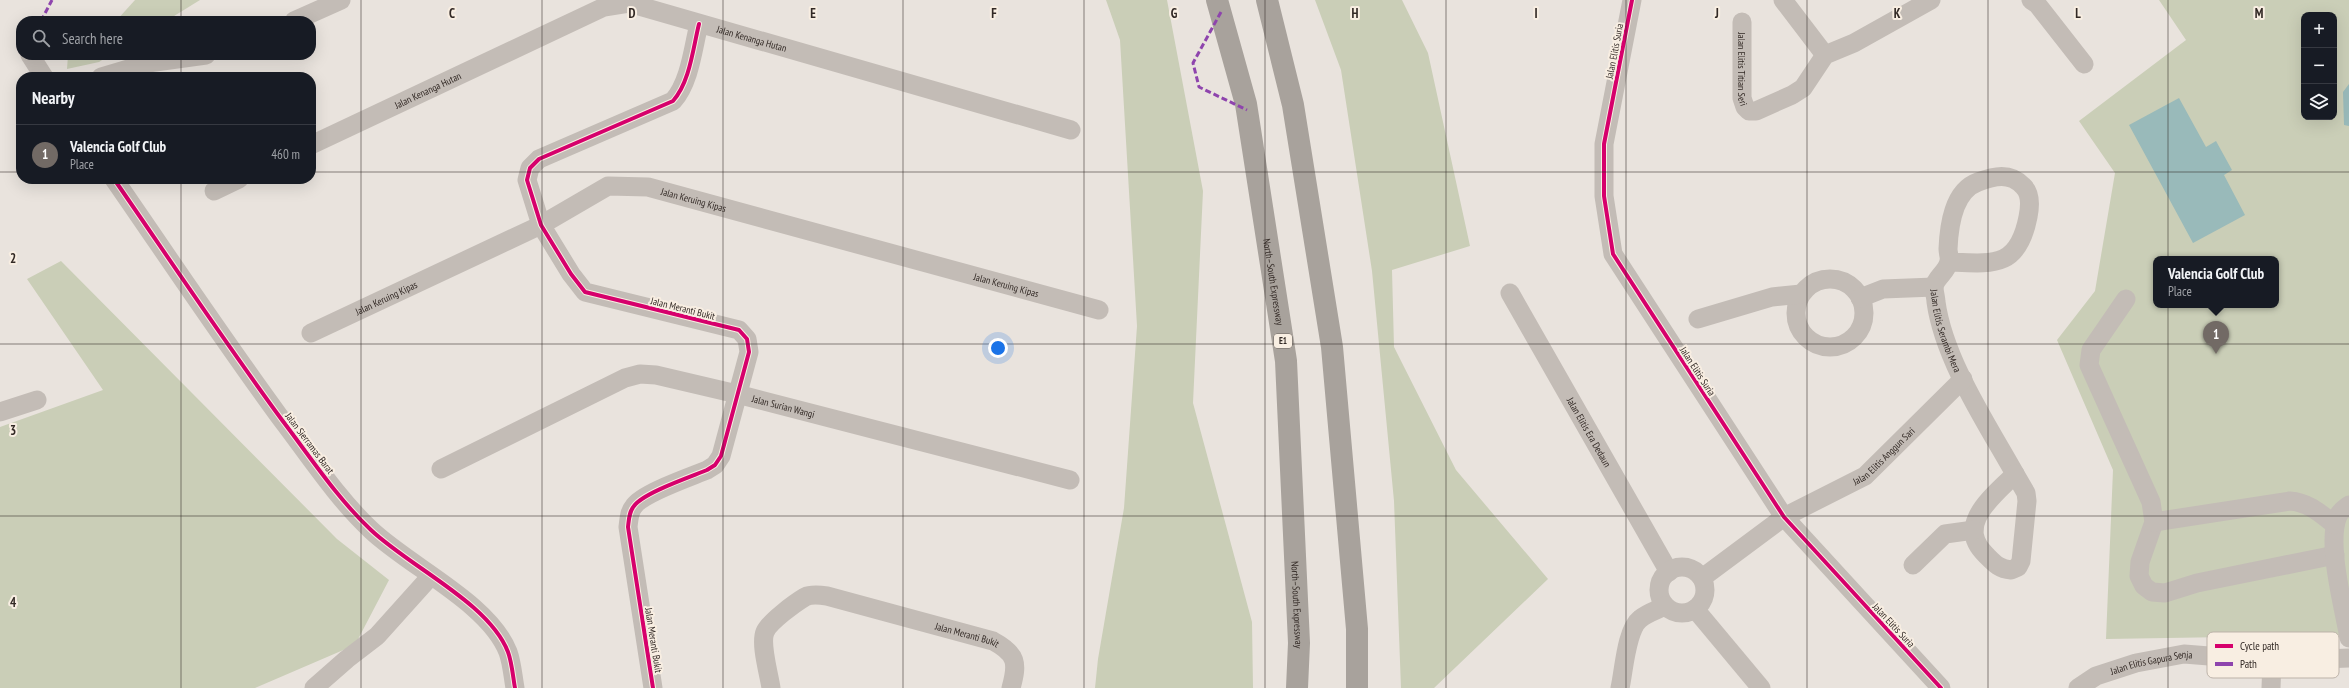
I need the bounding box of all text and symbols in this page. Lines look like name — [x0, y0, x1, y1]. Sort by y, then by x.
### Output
text: C — [449, 5, 455, 22]
text: D — [629, 5, 636, 22]
text: E — [810, 5, 816, 22]
text: F — [991, 5, 997, 22]
text: G — [1171, 5, 1178, 22]
text: H — [1352, 5, 1359, 22]
text: I — [1534, 5, 1538, 22]
text: J — [1714, 5, 1719, 22]
text: K — [1894, 5, 1901, 22]
text: L — [2075, 5, 2081, 22]
text: M — [2255, 5, 2264, 22]
map controls — [2301, 12, 2337, 120]
button: + — [2301, 12, 2337, 48]
search box — [16, 16, 316, 60]
street label: Jalan Kenanga Hutan — [714, 22, 788, 55]
street label: Jalan Elitis Suria — [1603, 22, 1626, 81]
icon: search — [30, 27, 52, 49]
text: Search here — [62, 29, 123, 48]
street label: Jalan Elitis Titian Seri — [1735, 31, 1750, 108]
button: − — [2301, 48, 2337, 84]
street label: Jalan Kenanga Hutan — [392, 69, 463, 112]
button: layers — [2301, 84, 2337, 120]
text: Nearby — [32, 87, 75, 109]
text: Valencia Golf Club — [70, 137, 166, 156]
text: 1 — [42, 146, 48, 163]
text: 460 m — [271, 146, 300, 163]
text: Place — [70, 156, 94, 173]
street label: Jalan Keruing Kipas — [659, 185, 728, 215]
street label: North–South Expressway — [1260, 238, 1286, 326]
text: 2 — [10, 250, 16, 267]
popup — [2153, 256, 2279, 308]
text: Valencia Golf Club — [2168, 264, 2264, 283]
street label: Jalan Keruing Kipas — [971, 270, 1041, 300]
street label: Jalan Keruing Kipas — [352, 278, 420, 319]
text: Place — [2168, 283, 2192, 300]
street label: Jalan Elitis Serambi Mera — [1927, 288, 1964, 375]
street label: Jalan Meranti Bukit — [648, 294, 717, 323]
pin: 1 — [2203, 321, 2229, 354]
road number: E1 — [1274, 334, 1292, 348]
your location — [988, 338, 1008, 358]
street label: Jalan Elitis Suria — [1676, 343, 1718, 398]
street label: Jalan Surian Wangi — [750, 392, 816, 421]
street label: Jalan Elitis Era Dedaun — [1563, 394, 1614, 469]
street label: Jalan Sierramas Barat — [282, 409, 337, 477]
text: 3 — [10, 422, 16, 439]
street label: Jalan Elitis Anggun Sari — [1850, 425, 1918, 489]
street label: North–South Expressway — [1288, 561, 1305, 649]
text: 4 — [10, 594, 17, 611]
street label: Jalan Elitis Suria — [1869, 600, 1917, 650]
street label: Jalan Meranti Bukit — [642, 606, 665, 674]
street label: Jalan Meranti Bukit — [933, 619, 1002, 650]
legend — [2207, 632, 2339, 678]
text: Cycle path — [2240, 639, 2279, 653]
street label: Jalan Elitis Gapura Senja — [2108, 648, 2193, 678]
text: Path — [2240, 657, 2257, 671]

